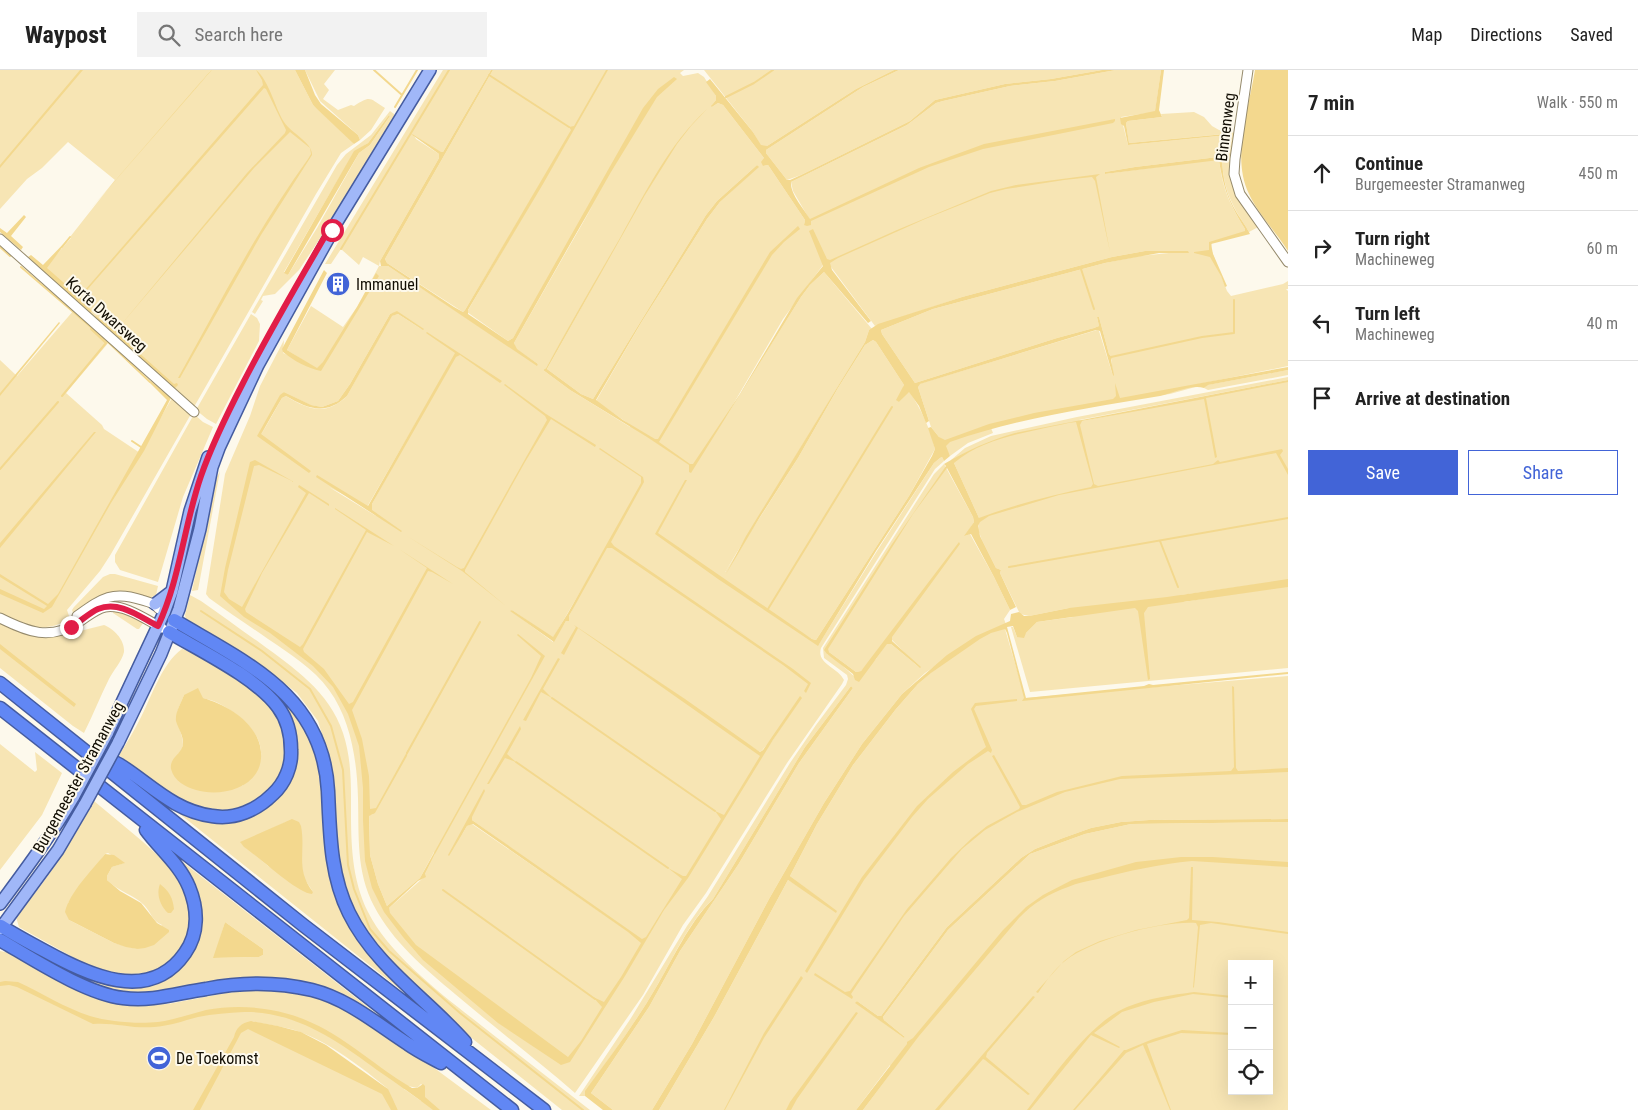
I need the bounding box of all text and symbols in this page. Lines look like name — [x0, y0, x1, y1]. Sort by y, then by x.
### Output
search box — [137, 12, 487, 57]
text: Waypost — [25, 21, 107, 49]
icon: search — [155, 21, 183, 49]
text: Search here — [195, 23, 283, 46]
text: Map — [1411, 24, 1442, 45]
text: Directions — [1470, 24, 1542, 45]
text: Saved — [1570, 24, 1613, 45]
text: 7 min — [1308, 91, 1355, 115]
street label: Binnenweg — [1212, 92, 1239, 162]
text: Walk · 550 m — [1537, 93, 1618, 112]
text: Continue — [1355, 152, 1423, 175]
icon: ahead — [1308, 159, 1336, 187]
text: 450 m — [1579, 164, 1618, 183]
text: Burgemeester Stramanweg — [1355, 175, 1525, 194]
route start — [321, 219, 344, 242]
text: Turn right — [1355, 227, 1430, 250]
icon: right — [1308, 234, 1336, 262]
text: 60 m — [1586, 239, 1618, 258]
text: Machineweg — [1355, 250, 1435, 269]
building icon: Immanuel — [325, 271, 351, 297]
street label: Korte Dwarsweg — [62, 273, 151, 356]
place label: Immanuel — [356, 275, 418, 294]
text: Turn left — [1355, 302, 1420, 325]
icon: left — [1308, 309, 1336, 337]
text: 40 m — [1586, 314, 1618, 333]
text: Machineweg — [1355, 325, 1435, 344]
icon: arrive — [1308, 384, 1336, 412]
text: Arrive at destination — [1355, 387, 1510, 410]
button: Save — [1308, 450, 1458, 495]
button: Share — [1468, 450, 1618, 495]
route end — [60, 616, 83, 639]
street label: Burgemeester Stramanweg — [29, 698, 128, 856]
map controls — [1228, 960, 1273, 1095]
button: + — [1228, 960, 1273, 1005]
button: − — [1228, 1005, 1273, 1050]
sports icon: De Toekomst — [146, 1045, 172, 1071]
place label: De Toekomst — [176, 1049, 259, 1068]
button: locate — [1228, 1050, 1273, 1095]

